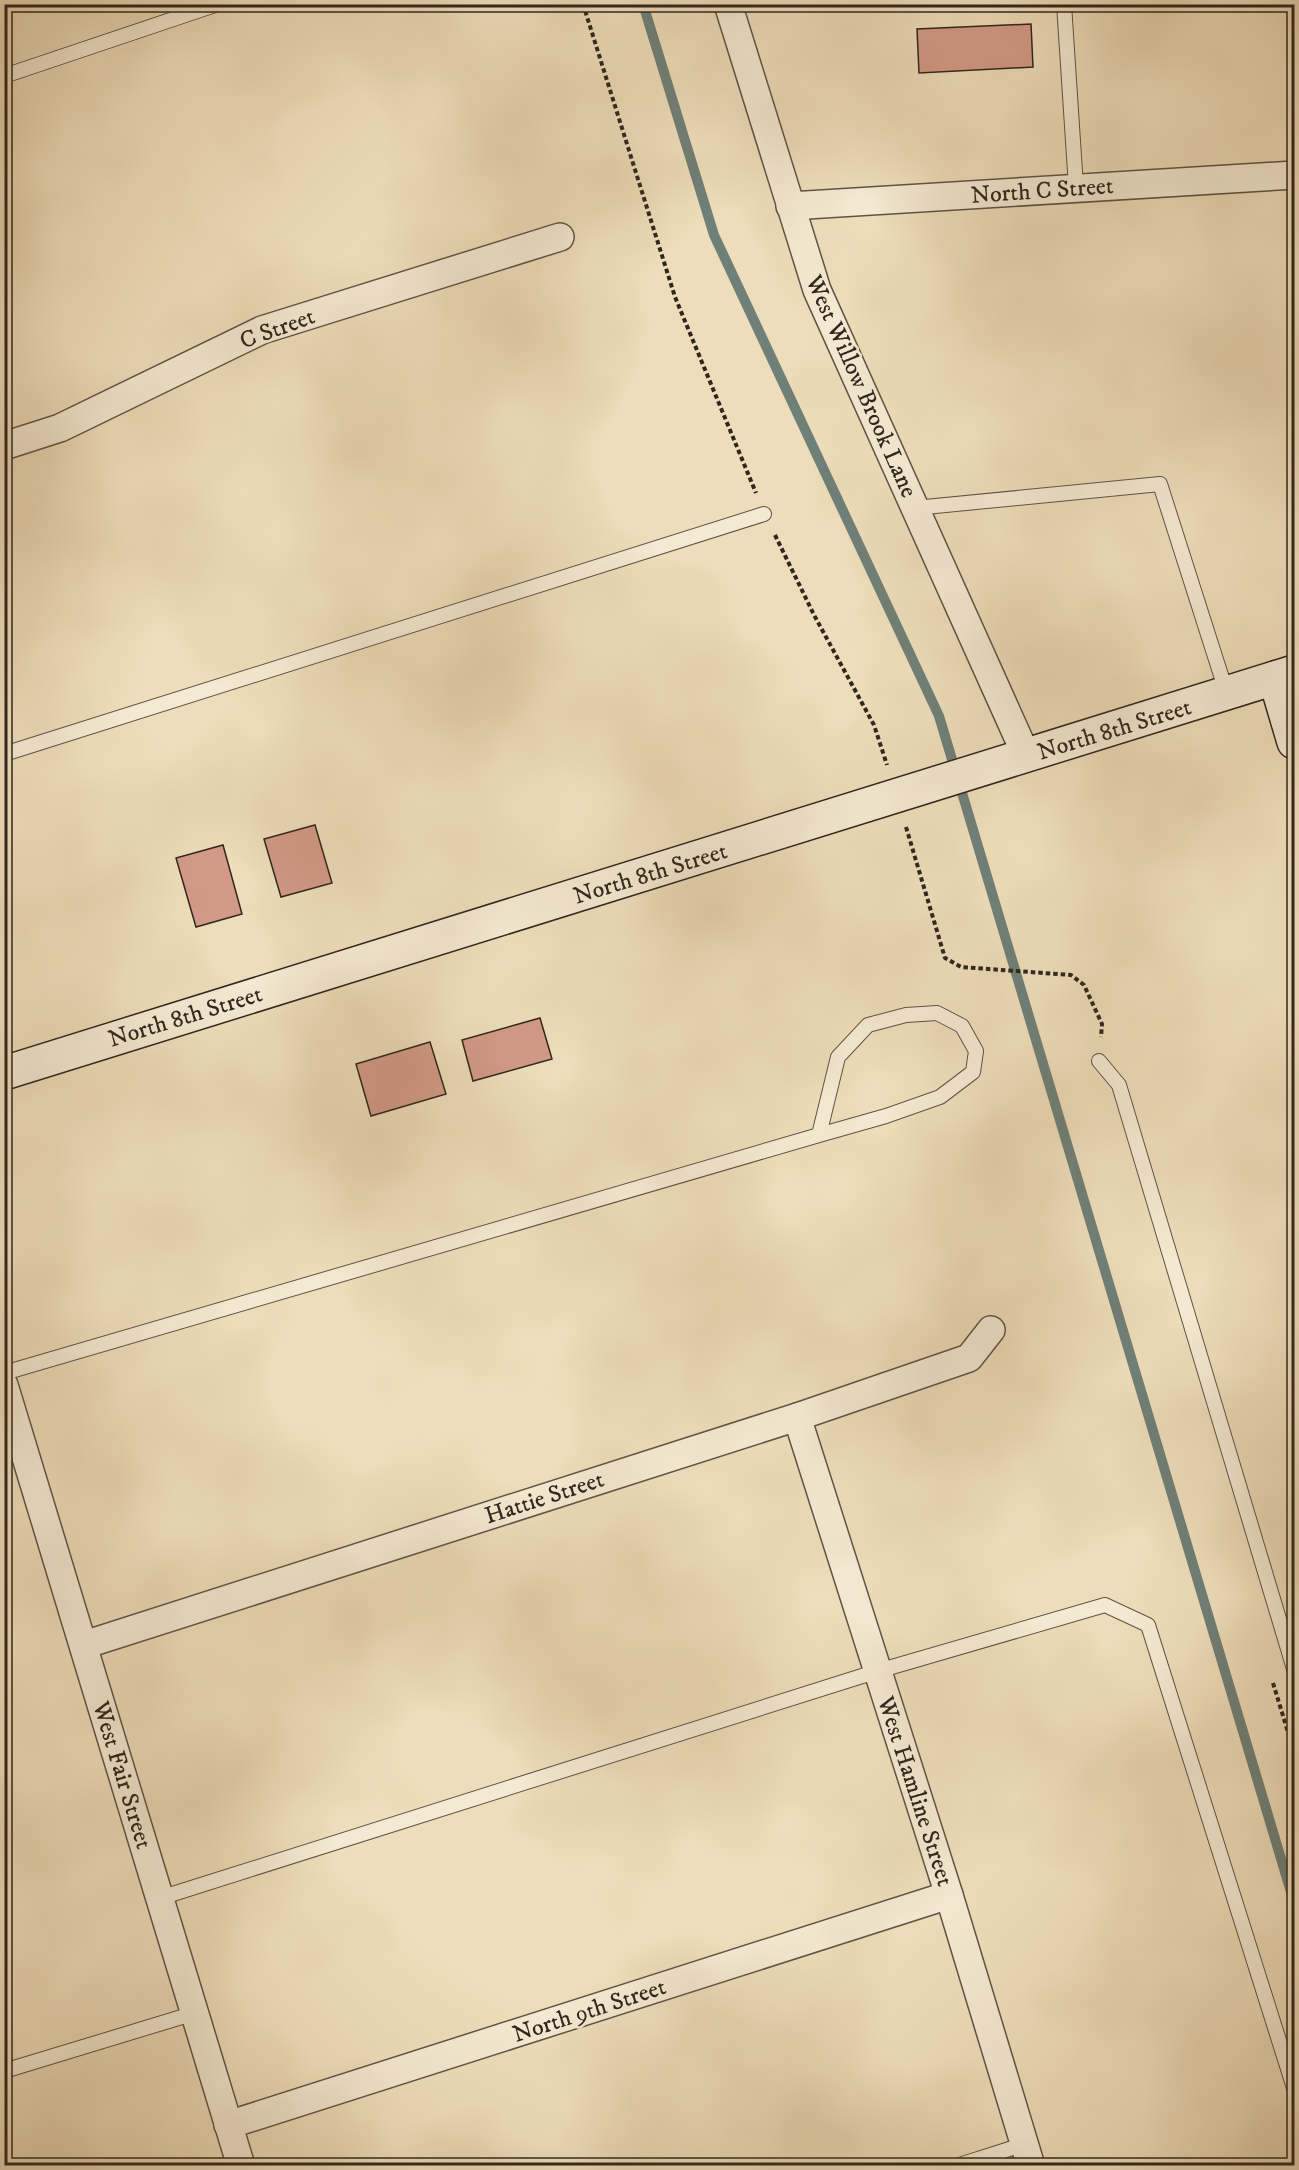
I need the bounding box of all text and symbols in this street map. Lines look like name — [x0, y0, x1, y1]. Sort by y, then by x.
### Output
street label: North C Street — [970, 171, 1115, 211]
street label: West Willow Brook Lane — [798, 270, 924, 502]
street label: C Street — [236, 301, 319, 356]
street label: North 8th Street — [1034, 692, 1195, 768]
street label: North 8th Street — [570, 836, 731, 912]
street label: North 8th Street — [105, 979, 266, 1055]
street label: Hattie Street — [481, 1464, 608, 1531]
street label: West Hamline Street — [870, 1692, 960, 1890]
street label: West Fair Street — [85, 1697, 159, 1853]
street label: North 9th Street — [509, 1972, 670, 2050]

